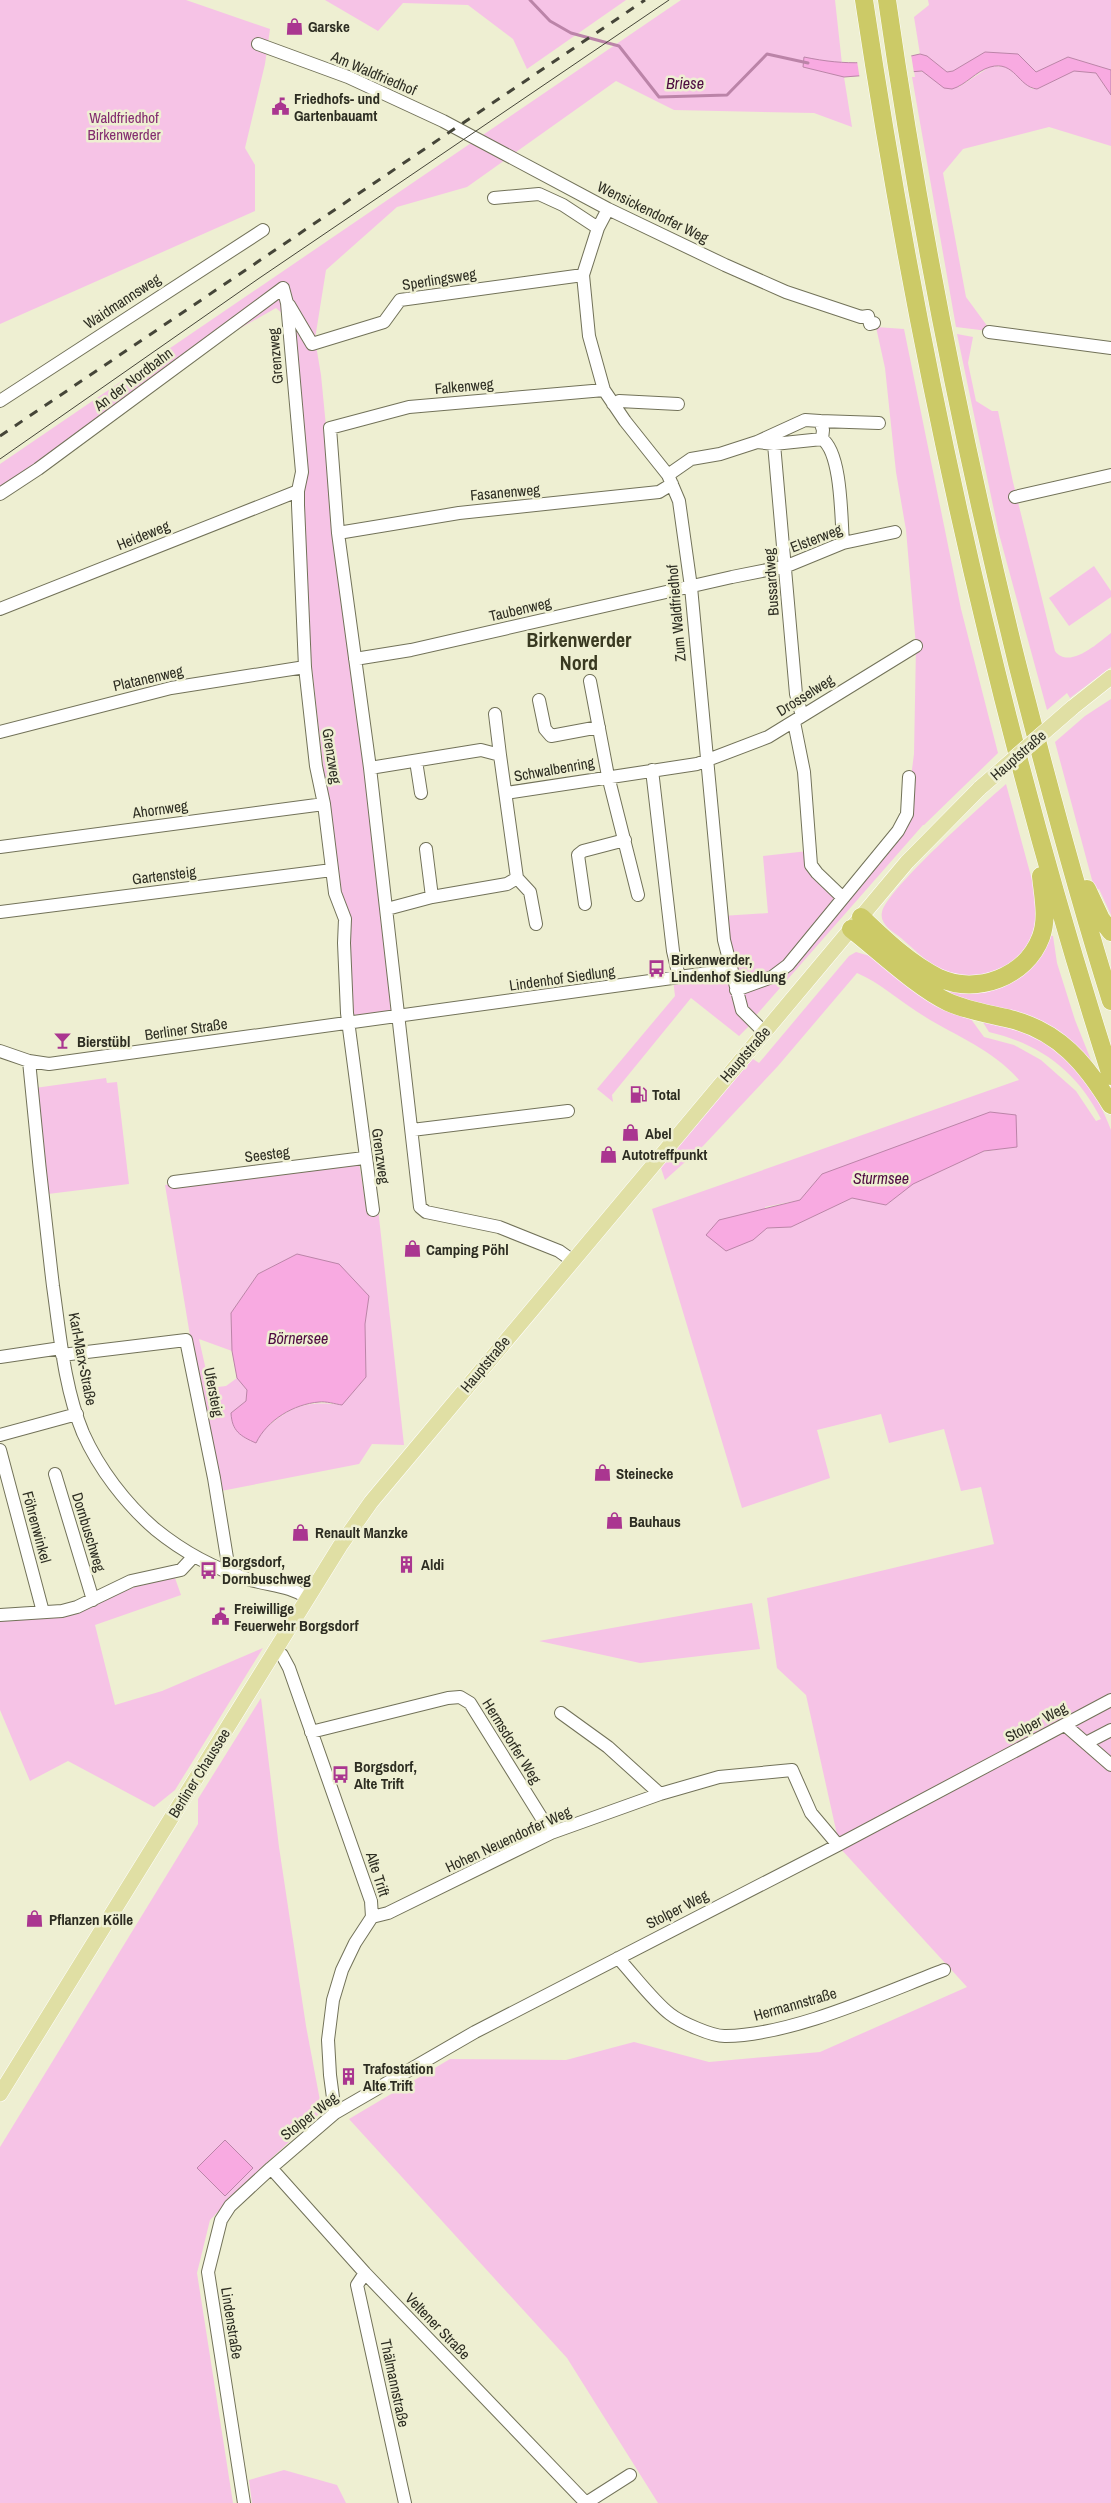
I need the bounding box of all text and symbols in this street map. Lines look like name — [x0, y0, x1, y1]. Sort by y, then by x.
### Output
shop icon: Garske — [284, 16, 304, 36]
place label: Garske — [308, 16, 350, 37]
street label: Am Waldfriedhof — [327, 45, 421, 101]
water label: Briese — [666, 72, 704, 94]
place label: Friedhofs- und Gartenbauamt — [294, 88, 380, 126]
public building icon: Friedhofs- und Gartenbauamt — [270, 97, 290, 117]
park label: Waldfriedhof Birkenwerder — [87, 107, 161, 145]
street label: Wensickendorfer Weg — [594, 176, 712, 248]
street label: Sperlingsweg — [401, 263, 478, 295]
street label: Waidmannsweg — [79, 268, 165, 334]
street label: Grenzweg — [262, 327, 288, 385]
street label: An der Nordbahn — [88, 342, 177, 416]
street label: Falkenweg — [434, 373, 494, 399]
street label: Fasanenweg — [469, 478, 541, 506]
street label: Heideweg — [113, 515, 173, 555]
street label: Elsterweg — [787, 518, 845, 557]
street label: Bussardweg — [758, 547, 784, 616]
street label: Zum Waldfriedhof — [661, 563, 691, 662]
street label: Taubenweg — [487, 592, 553, 626]
district label: Birkenwerder Nord — [527, 626, 632, 676]
street label: Platanenweg — [111, 660, 185, 696]
street label: Drosselweg — [772, 669, 838, 721]
street label: Hauptstraße — [986, 725, 1051, 785]
street label: Grenzweg — [317, 727, 347, 785]
street label: Schwalbenring — [512, 752, 596, 786]
street label: Ahornweg — [130, 795, 189, 823]
street label: Gartensteig — [131, 861, 197, 889]
place label: Birkenwerder, Lindenhof Siedlung — [671, 949, 786, 987]
bus stop icon: Birkenwerder, Lindenhof Siedlung — [647, 958, 667, 978]
street label: Lindenhof Siedlung — [508, 960, 616, 996]
street label: Berliner Straße — [143, 1013, 229, 1045]
street label: Hauptstraße — [715, 1021, 775, 1086]
bar icon: Bierstübl — [53, 1031, 73, 1051]
place label: Bierstübl — [77, 1031, 130, 1052]
fuel station icon: Total — [628, 1084, 648, 1104]
place label: Total — [652, 1084, 681, 1105]
shop icon: Abel — [621, 1123, 641, 1143]
place label: Abel — [645, 1123, 672, 1144]
street label: Grenzweg — [367, 1127, 395, 1185]
street label: Seesteg — [243, 1141, 291, 1167]
shop icon: Autotreffpunkt — [598, 1144, 618, 1164]
place label: Autotreffpunkt — [622, 1144, 707, 1165]
water label: Sturmsee — [853, 1167, 909, 1189]
shop icon: Camping Pöhl — [402, 1239, 422, 1259]
place label: Camping Pöhl — [426, 1239, 509, 1260]
street label: Karl-Marx-Straße — [64, 1311, 102, 1407]
water label: Börnersee — [268, 1327, 328, 1349]
street label: Hauptstraße — [455, 1331, 515, 1397]
street label: Ufersteig — [199, 1366, 229, 1419]
shop icon: Steinecke — [592, 1463, 612, 1483]
place label: Steinecke — [616, 1463, 674, 1484]
street label: Föhrenwinkel — [17, 1489, 57, 1565]
street label: Dornbuschweg — [67, 1490, 111, 1574]
shop icon: Bauhaus — [605, 1511, 625, 1531]
place label: Bauhaus — [629, 1511, 681, 1532]
shop icon: Renault Manzke — [291, 1522, 311, 1542]
place label: Renault Manzke — [315, 1522, 408, 1543]
place label: Borgsdorf, Dornbuschweg — [222, 1551, 311, 1589]
building icon: Aldi — [397, 1554, 417, 1574]
place label: Aldi — [421, 1554, 444, 1575]
bus stop icon: Borgsdorf, Dornbuschweg — [198, 1560, 218, 1580]
place label: Freiwillige Feuerwehr Borgsdorf — [234, 1598, 359, 1636]
public building icon: Freiwillige Feuerwehr Borgsdorf — [210, 1607, 230, 1627]
street label: Hermsdorfer Weg — [477, 1694, 547, 1788]
street label: Stolper Weg — [1001, 1697, 1071, 1747]
street label: Berliner Chaussee — [163, 1724, 235, 1822]
place label: Borgsdorf, Alte Trift — [354, 1756, 417, 1794]
bus stop icon: Borgsdorf, Alte Trift — [330, 1765, 350, 1785]
street label: Hohen Neuendorfer Weg — [442, 1801, 574, 1877]
street label: Alte Trift — [361, 1848, 395, 1900]
street label: Stolper Weg — [642, 1884, 712, 1934]
shop icon: Pflanzen Kölle — [25, 1909, 45, 1929]
place label: Pflanzen Kölle — [49, 1909, 133, 1930]
street label: Hermannstraße — [751, 1982, 839, 2026]
place label: Trafostation Alte Trift — [363, 2058, 433, 2096]
building icon: Trafostation Alte Trift — [339, 2067, 359, 2087]
street label: Stolper Weg — [276, 2087, 342, 2145]
street label: Lindenstraße — [216, 2286, 248, 2361]
street label: Veltener Straße — [401, 2288, 475, 2364]
street label: Thälmannstraße — [375, 2337, 415, 2429]

